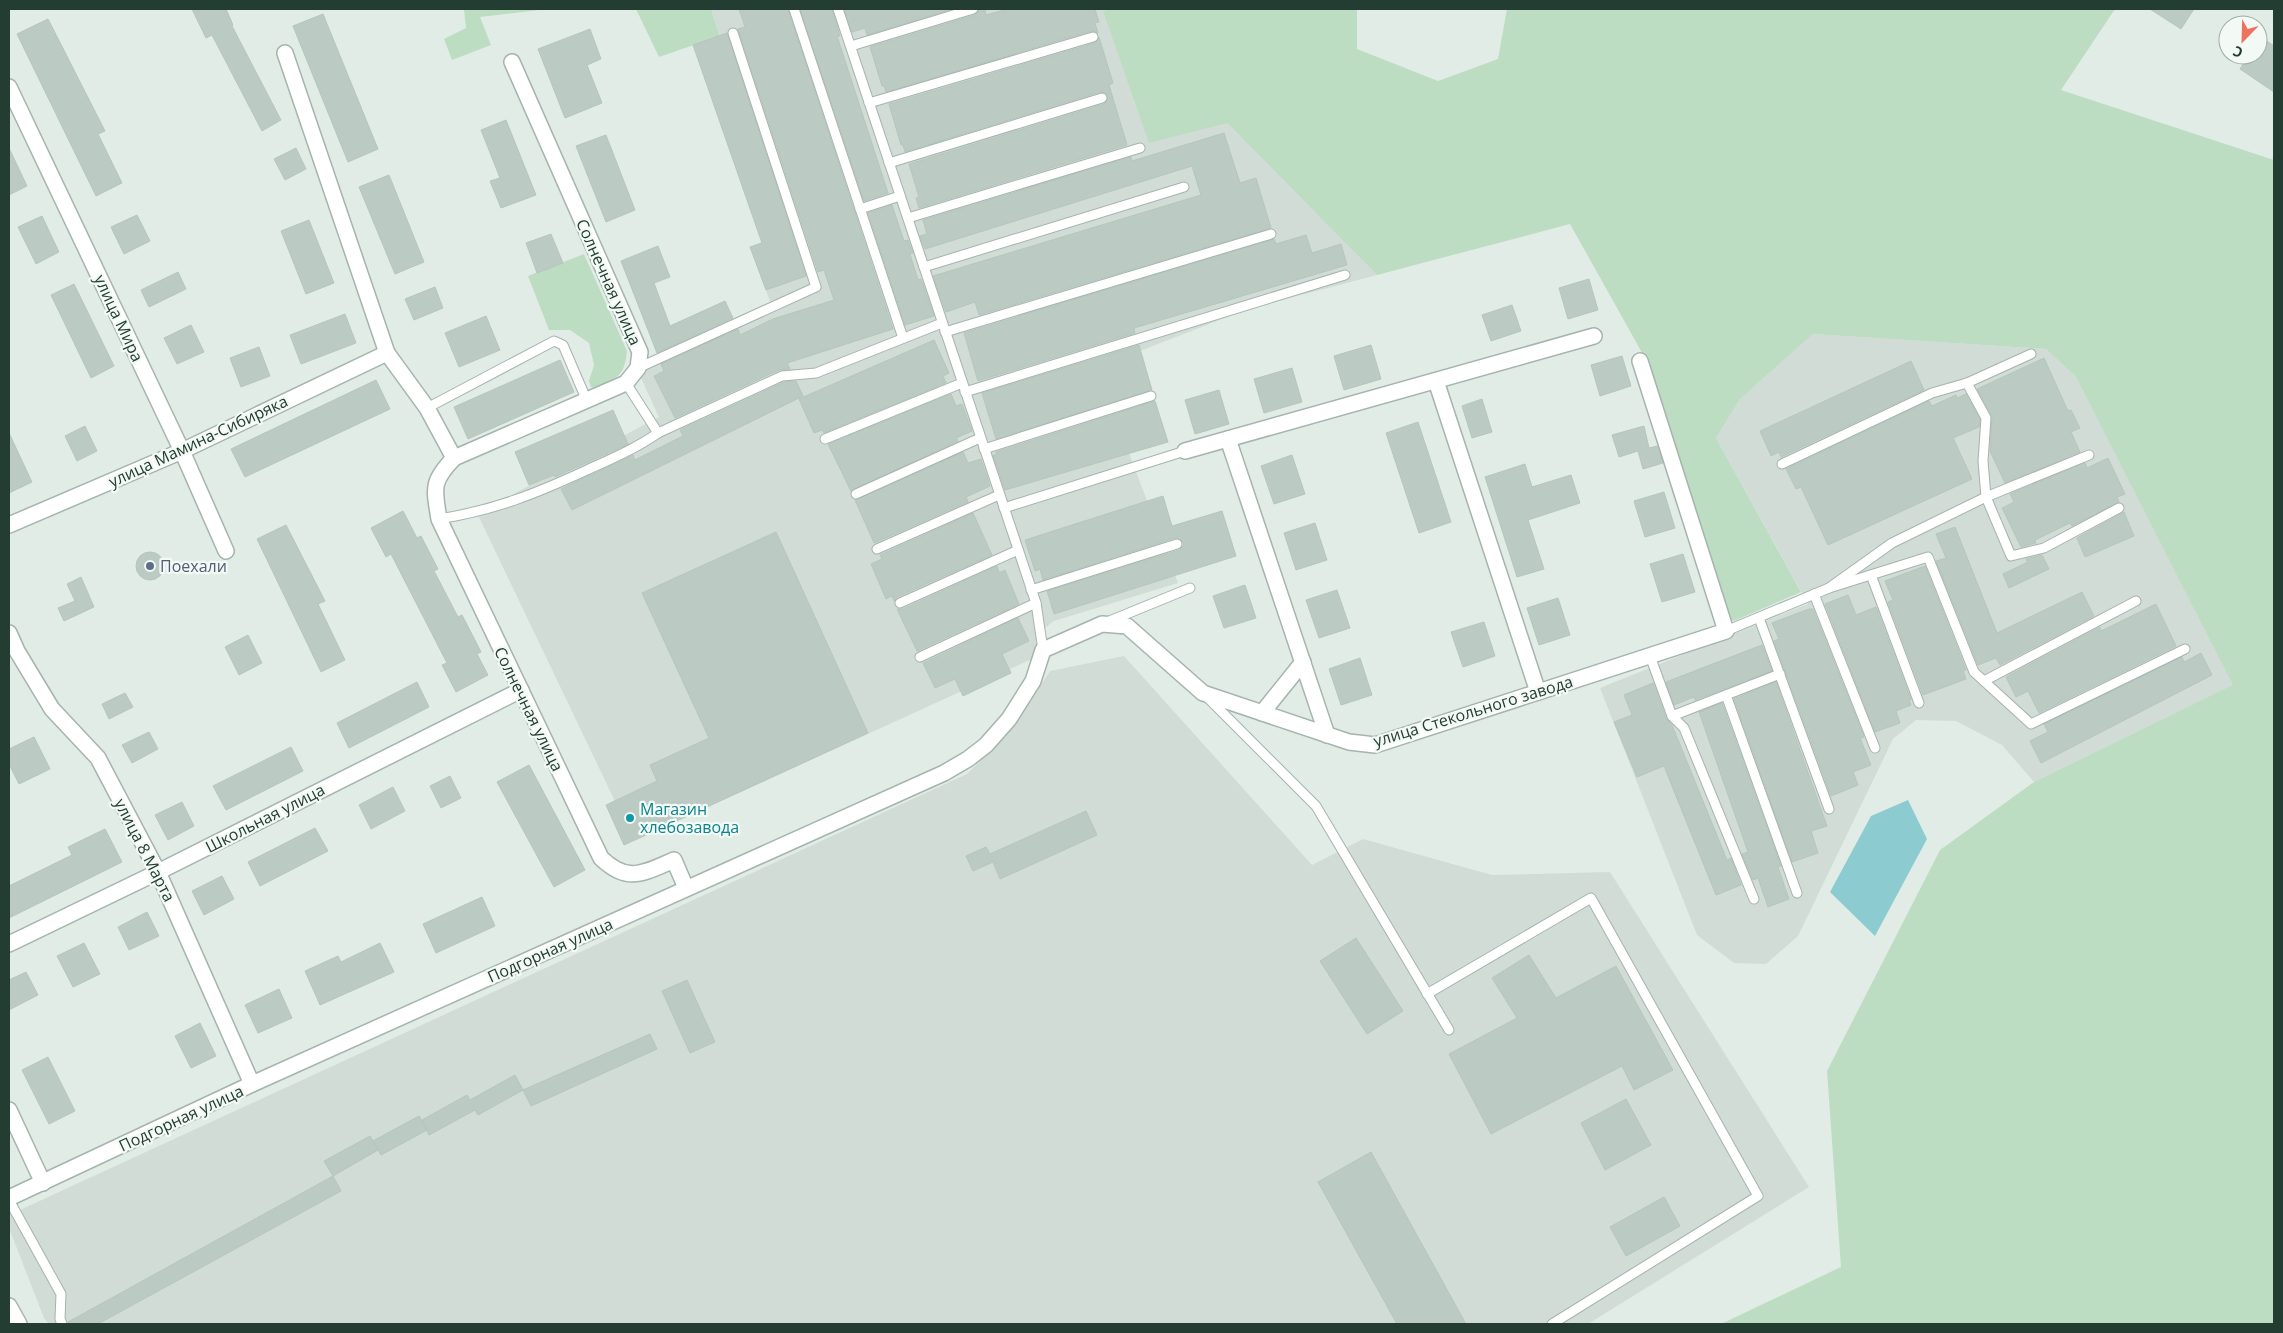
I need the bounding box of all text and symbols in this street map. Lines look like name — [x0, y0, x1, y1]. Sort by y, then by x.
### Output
north arrow — [2218, 15, 2268, 65]
text: С — [2230, 42, 2246, 63]
street label: Солнечная улица — [571, 215, 647, 349]
street label: улица Мира — [89, 271, 149, 365]
street label: улица Мамина-Сибиряка — [105, 390, 291, 492]
place label: Поехали — [160, 555, 227, 577]
marker: Поехали — [144, 560, 156, 572]
street label: Солнечная улица — [489, 643, 569, 775]
street label: улица Стекольного завода — [1371, 670, 1575, 752]
street label: Школьная улица — [202, 778, 328, 858]
street label: улица 8 Марта — [110, 795, 180, 905]
place label: Магазин хлебозавода — [640, 798, 739, 838]
marker: Магазин хлебозавода — [624, 812, 636, 824]
street label: Подгорная улица — [484, 912, 616, 988]
street label: Подгорная улица — [115, 1079, 247, 1157]

